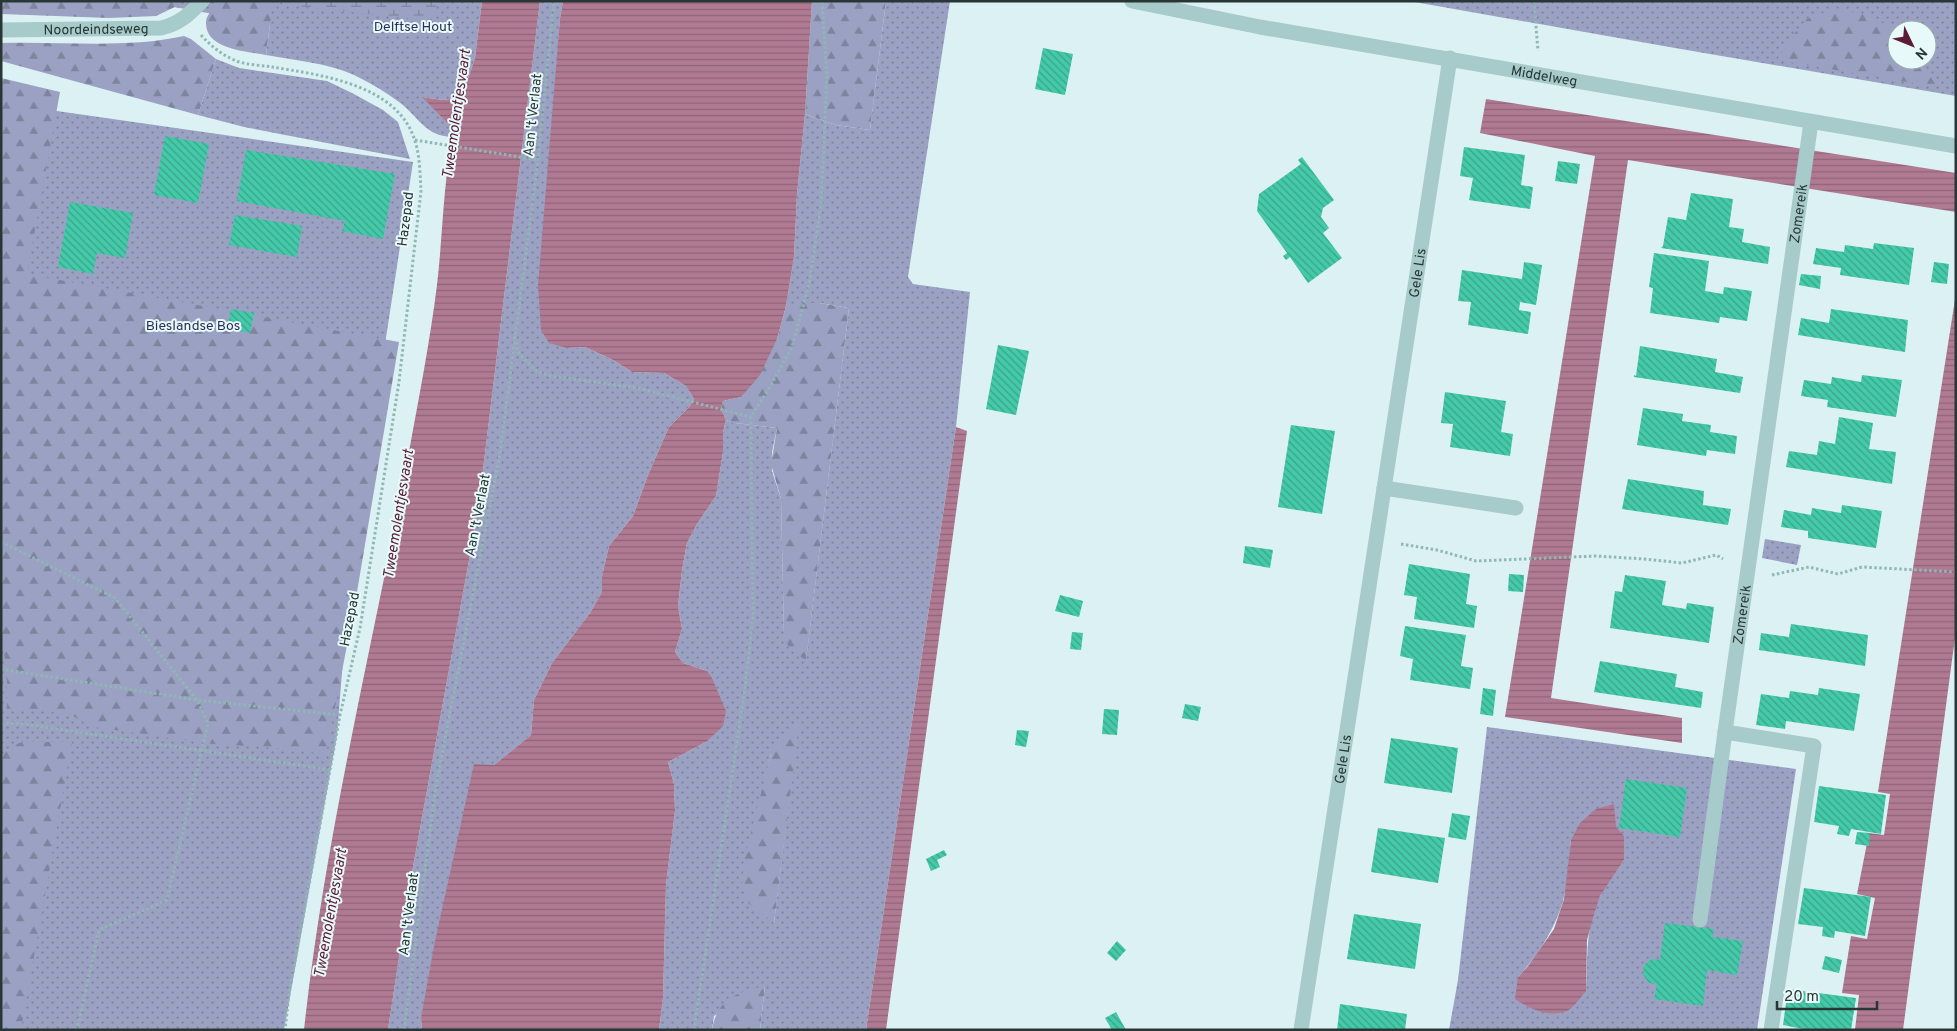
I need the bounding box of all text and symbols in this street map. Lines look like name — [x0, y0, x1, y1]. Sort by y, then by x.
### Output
park label: Delftse Hout — [374, 19, 452, 36]
north arrow — [1887, 20, 1937, 70]
street label: Noordeindseweg — [43, 21, 149, 39]
text: N — [1911, 43, 1930, 62]
water label: Tweemolentjesvaart — [439, 48, 476, 180]
street label: Middelweg — [1509, 63, 1579, 91]
street label: Aan 't Verlaat — [521, 73, 546, 158]
street label: Zomereik — [1787, 183, 1812, 245]
street label: Hazepad — [395, 191, 418, 247]
street label: Gele Lis — [1406, 247, 1431, 299]
park label: Bieslandse Bos — [146, 318, 240, 335]
water label: Tweemolentjesvaart — [380, 448, 419, 580]
street label: Aan 't Verlaat — [462, 473, 495, 558]
street label: Zomereik — [1730, 584, 1756, 646]
street label: Hazepad — [337, 591, 364, 648]
street label: Gele Lis — [1332, 734, 1356, 785]
water label: Tweemolentjesvaart — [311, 847, 352, 979]
street label: Aan 't Verlaat — [396, 872, 423, 957]
scale bar — [1777, 978, 1877, 1010]
text: 20 m — [1784, 988, 1819, 1007]

